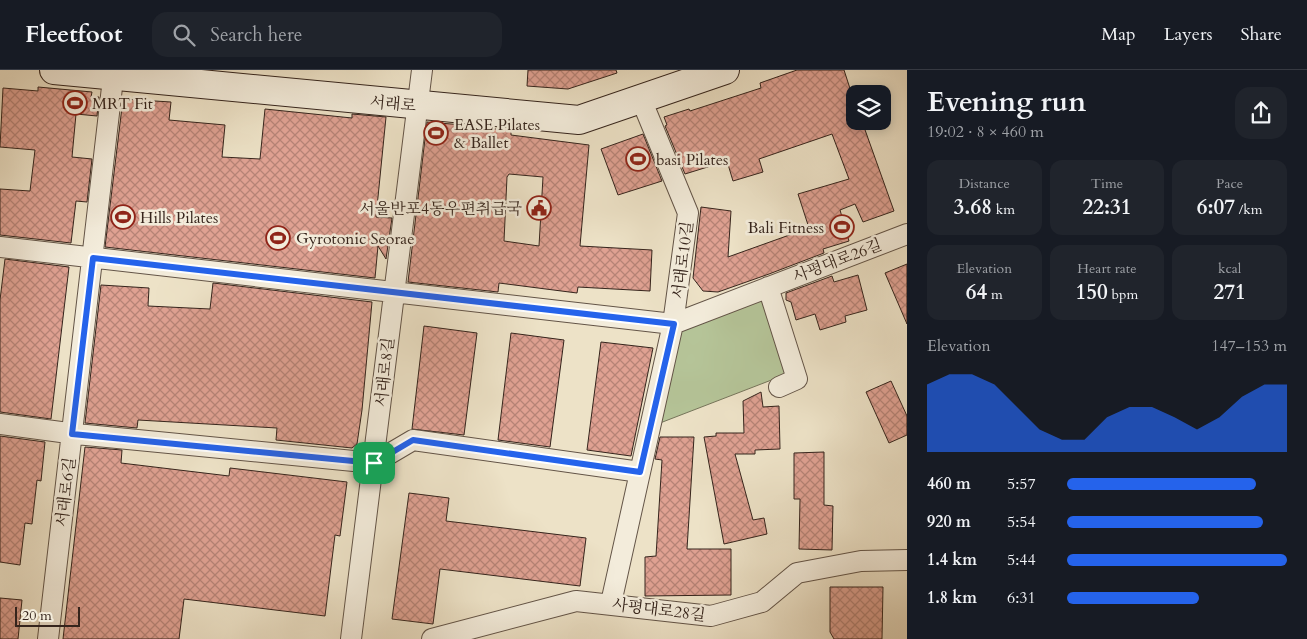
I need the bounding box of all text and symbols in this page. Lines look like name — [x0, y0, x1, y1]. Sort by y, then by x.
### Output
search box — [152, 12, 502, 57]
text: Fleetfoot — [25, 18, 122, 51]
icon: search — [170, 21, 198, 49]
text: Search here — [210, 22, 302, 48]
text: Map — [1101, 22, 1136, 47]
text: Layers — [1164, 22, 1213, 47]
text: Share — [1241, 22, 1282, 47]
text: Evening run — [927, 83, 1086, 121]
map controls — [846, 85, 891, 130]
button: layers — [846, 85, 891, 130]
button: share — [1235, 87, 1287, 139]
sports icon: MRT Fit — [62, 90, 88, 116]
street label: 서래로 — [369, 91, 418, 117]
place label: MRT Fit — [92, 93, 153, 115]
place label: EASE Pilates & Ballet — [454, 114, 540, 154]
sports icon: EASE Pilates & Ballet — [423, 120, 449, 146]
text: 19:02 · 8 × 460 m — [927, 121, 1044, 143]
sports icon: basi Pilates — [625, 146, 651, 172]
place label: basi Pilates — [656, 149, 728, 171]
text: Distance — [959, 174, 1010, 193]
text: Time — [1091, 174, 1123, 193]
text: Pace — [1216, 174, 1243, 193]
text: 3.68 — [954, 193, 992, 222]
text: 22:31 — [1082, 193, 1132, 222]
text: 6:07 — [1197, 193, 1235, 222]
public building icon: 서울반포4동우편취급국 — [526, 195, 552, 221]
place label: 서울반포4동우편취급국 — [359, 198, 523, 220]
text: km — [992, 200, 1015, 219]
text: /km — [1235, 200, 1263, 219]
sports icon: Hills Pilates — [110, 204, 136, 230]
place label: Hills Pilates — [140, 207, 218, 229]
sports icon: Bali Fitness — [829, 214, 855, 240]
place label: Bali Fitness — [748, 217, 824, 239]
street label: 서래로10길 — [667, 220, 699, 300]
sports icon: Gyrotonic Seorae — [265, 225, 291, 251]
place label: Gyrotonic Seorae — [296, 228, 414, 250]
street label: 사평대로26길 — [790, 234, 885, 288]
text: Elevation — [957, 259, 1012, 278]
text: Heart rate — [1077, 259, 1137, 278]
text: kcal — [1218, 259, 1241, 278]
text: 64 — [966, 278, 987, 307]
text: 150 — [1076, 278, 1108, 307]
text: 271 — [1214, 278, 1246, 307]
text: m — [987, 285, 1003, 304]
text: bpm — [1108, 285, 1138, 304]
text: Elevation — [927, 335, 991, 357]
text: 147–153 m — [1211, 335, 1287, 357]
street label: 서래로8길 — [370, 336, 400, 408]
pin — [353, 442, 395, 484]
icon: arrive — [360, 449, 388, 477]
street label: 서래로6길 — [51, 456, 81, 528]
text: 460 m — [927, 473, 971, 495]
text: 5:57 — [1007, 473, 1036, 495]
text: 920 m — [927, 511, 971, 533]
text: 5:54 — [1007, 511, 1036, 533]
text: 1.4 km — [927, 549, 977, 571]
text: 5:44 — [1007, 549, 1036, 571]
text: 1.8 km — [927, 587, 977, 609]
text: 6:31 — [1007, 587, 1036, 609]
street label: 사평대로28길 — [611, 593, 707, 627]
scale bar — [15, 604, 80, 627]
text: 20 m — [22, 606, 52, 625]

